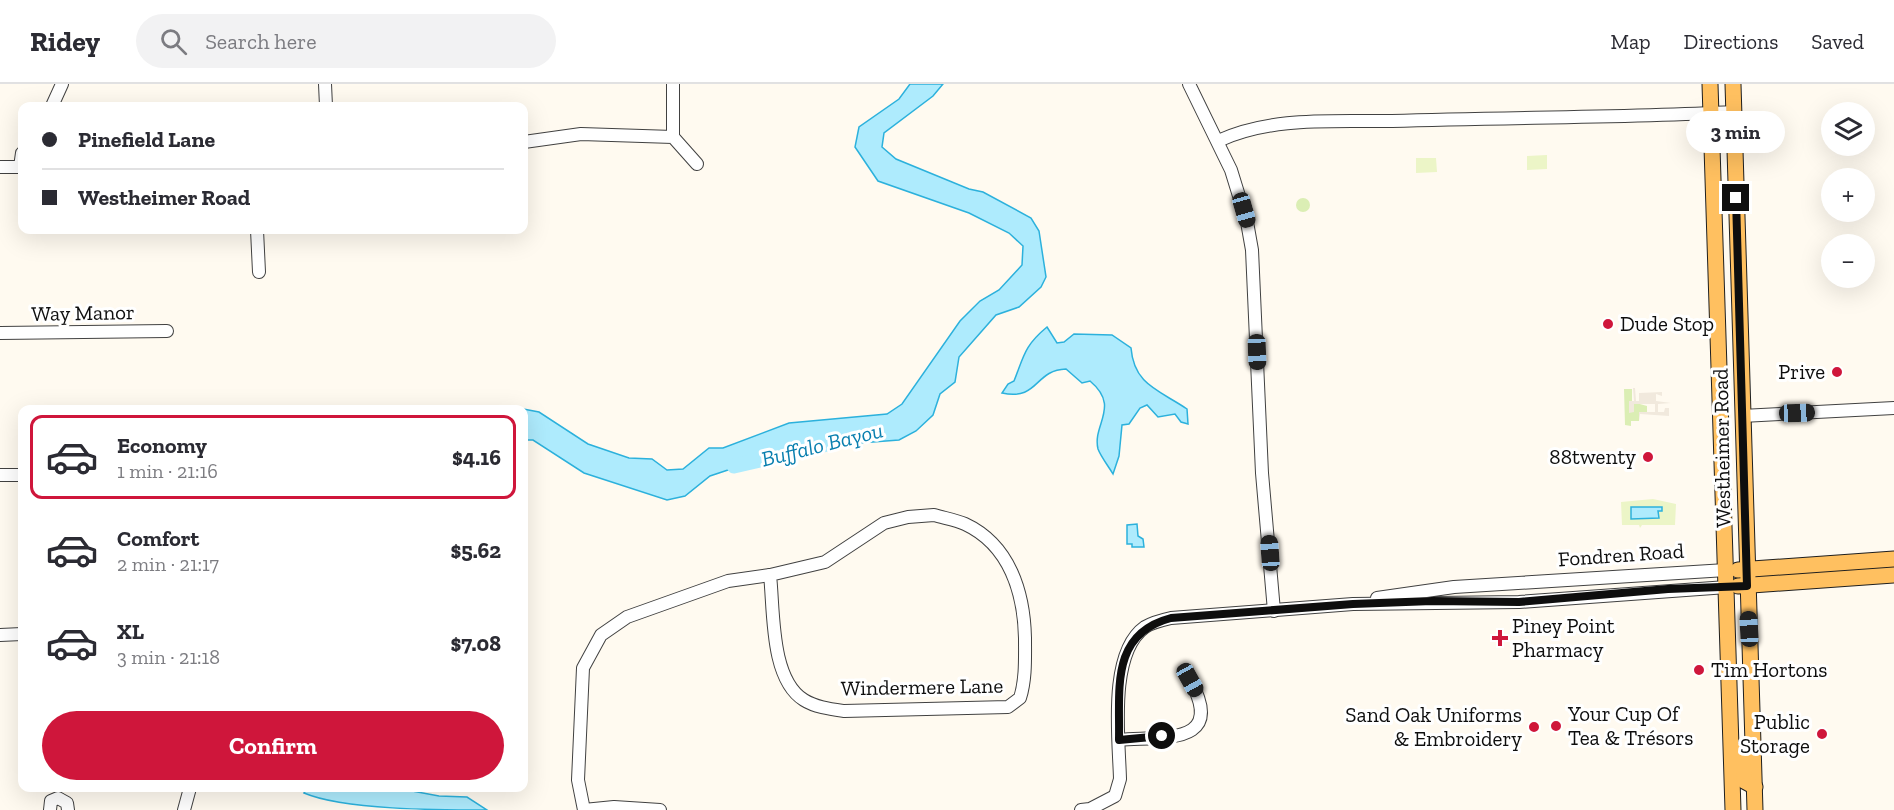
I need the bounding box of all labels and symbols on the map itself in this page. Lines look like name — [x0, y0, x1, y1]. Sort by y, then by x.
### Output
callout: 3 min — [1686, 111, 1786, 153]
route end — [1722, 184, 1749, 211]
car — [1230, 190, 1258, 230]
street label: Way Manor — [31, 299, 135, 326]
place label: Dude Stop — [1620, 311, 1714, 336]
marker: Dude Stop — [1601, 317, 1615, 331]
car — [1247, 334, 1267, 370]
place label: Prive — [1778, 359, 1825, 384]
marker: Prive — [1830, 365, 1844, 379]
street label: Westheimer Road — [1708, 368, 1735, 528]
car — [1779, 403, 1815, 423]
water label: Buffalo Bayou — [758, 416, 886, 473]
place label: 88twenty — [1549, 444, 1636, 469]
marker: 88twenty — [1641, 450, 1655, 464]
car — [1260, 534, 1280, 572]
street label: Fondren Road — [1557, 538, 1685, 571]
car — [1739, 611, 1759, 647]
place label: Piney Point Pharmacy — [1512, 613, 1615, 662]
marker: Piney Point Pharmacy — [1493, 631, 1507, 645]
place label: Tim Hortons — [1711, 657, 1828, 682]
car — [1173, 660, 1207, 700]
marker: Tim Hortons — [1692, 663, 1706, 677]
street label: Windermere Lane — [841, 673, 1003, 700]
place label: Your Cup Of Tea & Trésors — [1567, 701, 1694, 750]
place label: Sand Oak Uniforms & Embroidery — [1345, 702, 1522, 751]
place label: Public Storage — [1740, 709, 1810, 758]
marker: Your Cup Of Tea & Trésors — [1549, 719, 1563, 733]
marker: Sand Oak Uniforms & Embroidery — [1527, 720, 1541, 734]
route start — [1148, 722, 1175, 749]
marker: Public Storage — [1815, 727, 1829, 741]

